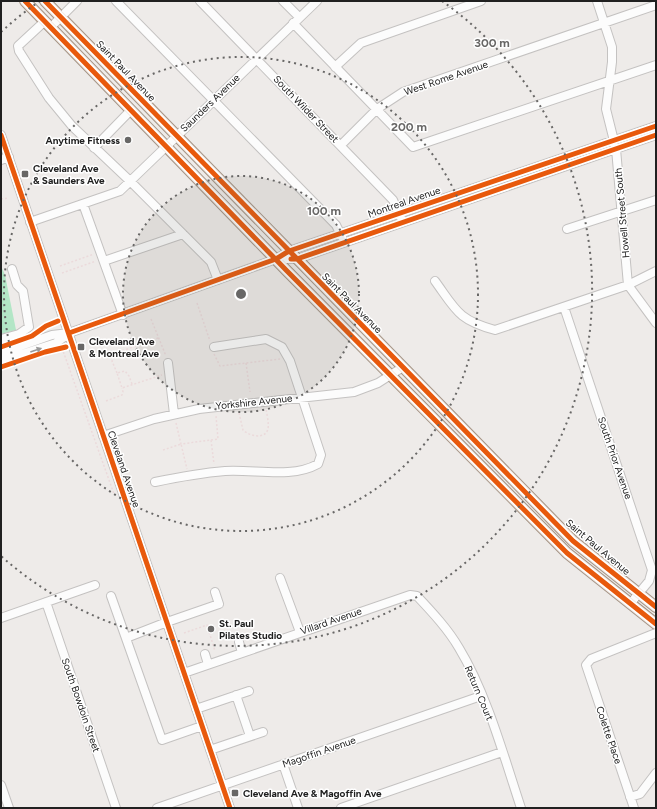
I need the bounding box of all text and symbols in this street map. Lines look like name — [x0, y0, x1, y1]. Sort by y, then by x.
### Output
text: 300 m — [474, 36, 510, 50]
street label: Saint Paul Avenue — [93, 38, 159, 105]
street label: West Rome Avenue — [402, 57, 490, 98]
street label: Saunders Avenue — [177, 71, 243, 135]
street label: South Wilder Street — [271, 73, 342, 146]
text: 200 m — [391, 120, 427, 134]
place label: Anytime Fitness — [46, 134, 120, 147]
marker: Anytime Fitness — [123, 135, 133, 145]
place label: Cleveland Ave & Saunders Ave — [33, 162, 105, 187]
street label: Howell Street South — [612, 167, 632, 259]
marker: Cleveland Ave & Saunders Ave — [20, 169, 30, 179]
street label: Montreal Avenue — [366, 183, 443, 221]
text: 100 m — [307, 204, 341, 218]
street label: Saint Paul Avenue — [319, 270, 385, 336]
centre of rings — [234, 287, 248, 301]
place label: Cleveland Ave & Montreal Ave — [89, 335, 160, 360]
marker: Cleveland Ave & Montreal Ave — [76, 342, 86, 352]
one-way arrow — [30, 346, 42, 352]
street label: Yorkshire Avenue — [215, 391, 294, 412]
street label: South Prior Avenue — [595, 415, 635, 501]
street label: Cleveland Avenue — [105, 429, 143, 510]
street label: Saint Paul Avenue — [563, 516, 633, 578]
street label: Villard Avenue — [298, 604, 364, 638]
place label: St. Paul Pilates Studio — [219, 617, 282, 642]
marker: St. Paul Pilates Studio — [206, 624, 216, 634]
street label: South Bowdoin Street — [59, 656, 103, 754]
street label: Return Court — [462, 664, 496, 723]
street label: Colette Place — [593, 704, 625, 766]
street label: Magoffin Avenue — [281, 733, 358, 771]
place label: Cleveland Ave & Magoffin Ave — [243, 787, 382, 800]
marker: Cleveland Ave & Magoffin Ave — [230, 788, 240, 798]

